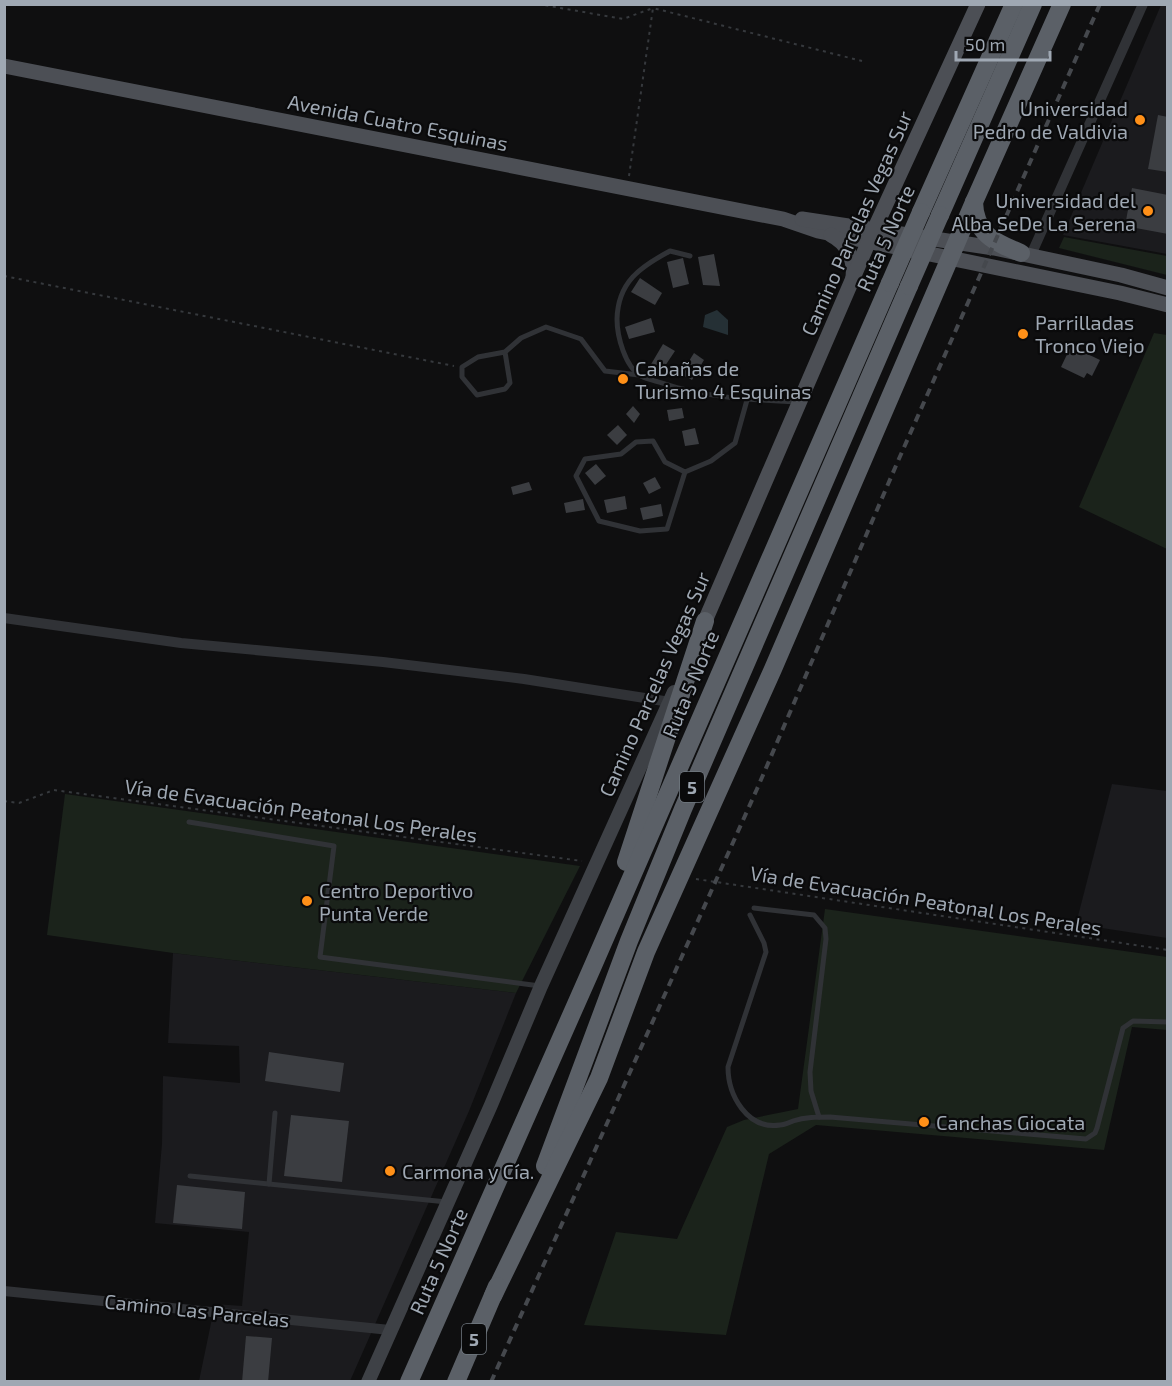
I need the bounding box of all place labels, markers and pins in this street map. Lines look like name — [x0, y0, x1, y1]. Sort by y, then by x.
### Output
place label: Universidad Pedro de Valdivia — [973, 96, 1128, 143]
marker: Universidad Pedro de Valdivia — [1133, 113, 1147, 127]
place label: Universidad del Alba SeDe La Serena — [952, 188, 1136, 235]
marker: Universidad del Alba SeDe La Serena — [1141, 204, 1155, 218]
place label: Parrilladas Tronco Viejo — [1035, 310, 1145, 357]
marker: Parrilladas Tronco Viejo — [1016, 327, 1030, 341]
place label: Cabañas de Turismo 4 Esquinas — [635, 356, 811, 403]
marker: Cabañas de Turismo 4 Esquinas — [616, 372, 630, 386]
place label: Centro Deportivo Punta Verde — [319, 878, 473, 925]
marker: Centro Deportivo Punta Verde — [300, 894, 314, 908]
place label: Canchas Giocata — [936, 1110, 1085, 1134]
marker: Canchas Giocata — [917, 1115, 931, 1129]
place label: Carmona y Cía. — [402, 1159, 534, 1183]
marker: Carmona y Cía. — [383, 1164, 397, 1178]

